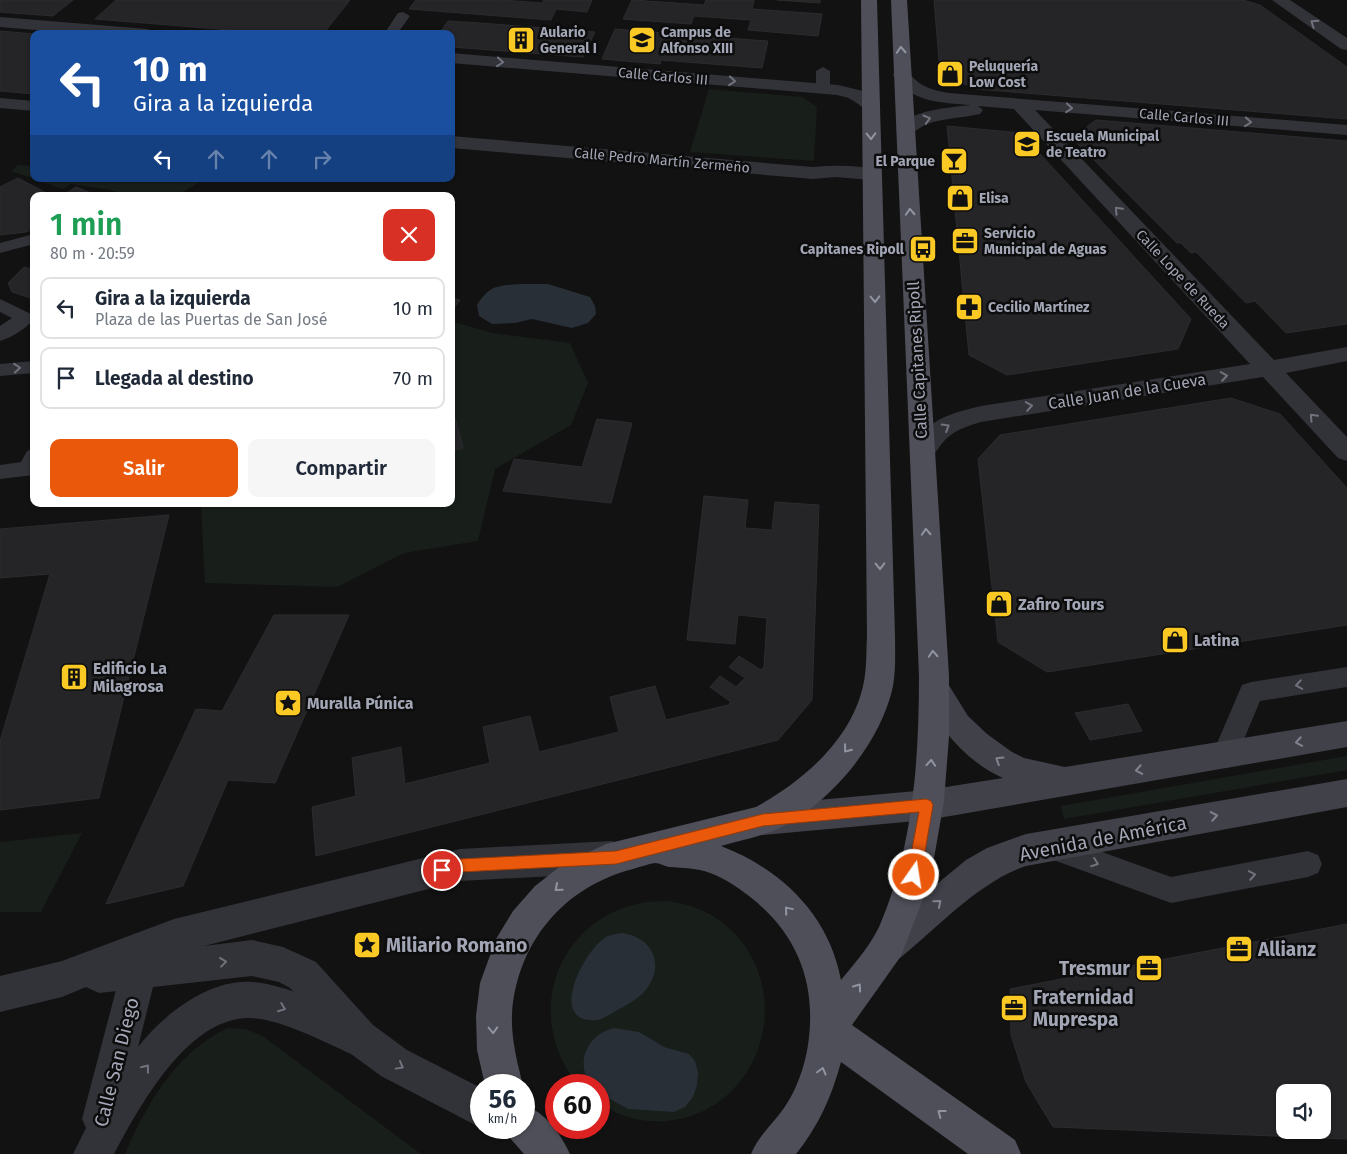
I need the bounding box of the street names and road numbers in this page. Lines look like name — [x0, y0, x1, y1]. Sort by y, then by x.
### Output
street label: Calle Carlos III — [617, 64, 709, 89]
street label: Calle Carlos III — [1138, 105, 1230, 130]
street label: Calle Pedro Martín Zermeño — [573, 144, 750, 177]
street label: Calle Lope de Rueda — [1132, 226, 1233, 332]
street label: Calle Capitanes Ripoll — [904, 280, 931, 439]
street label: Calle Juan de la Cueva — [1047, 370, 1207, 413]
street label: Avenida de América — [1017, 811, 1189, 866]
street label: Calle San Diego — [89, 995, 144, 1129]

